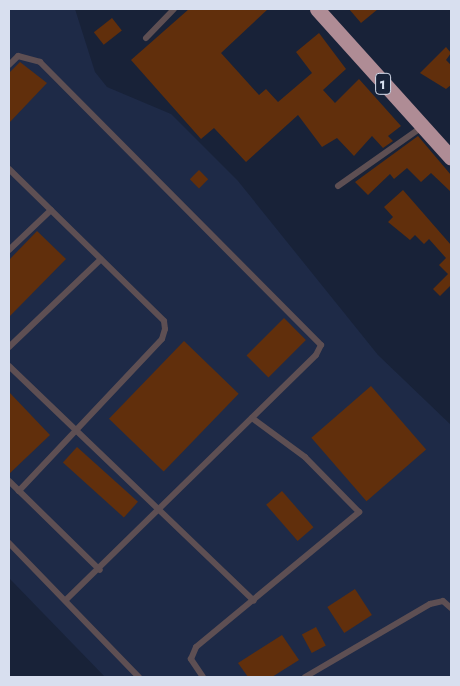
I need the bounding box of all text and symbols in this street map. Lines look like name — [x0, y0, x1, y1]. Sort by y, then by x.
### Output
road number: 1 — [374, 70, 392, 98]

